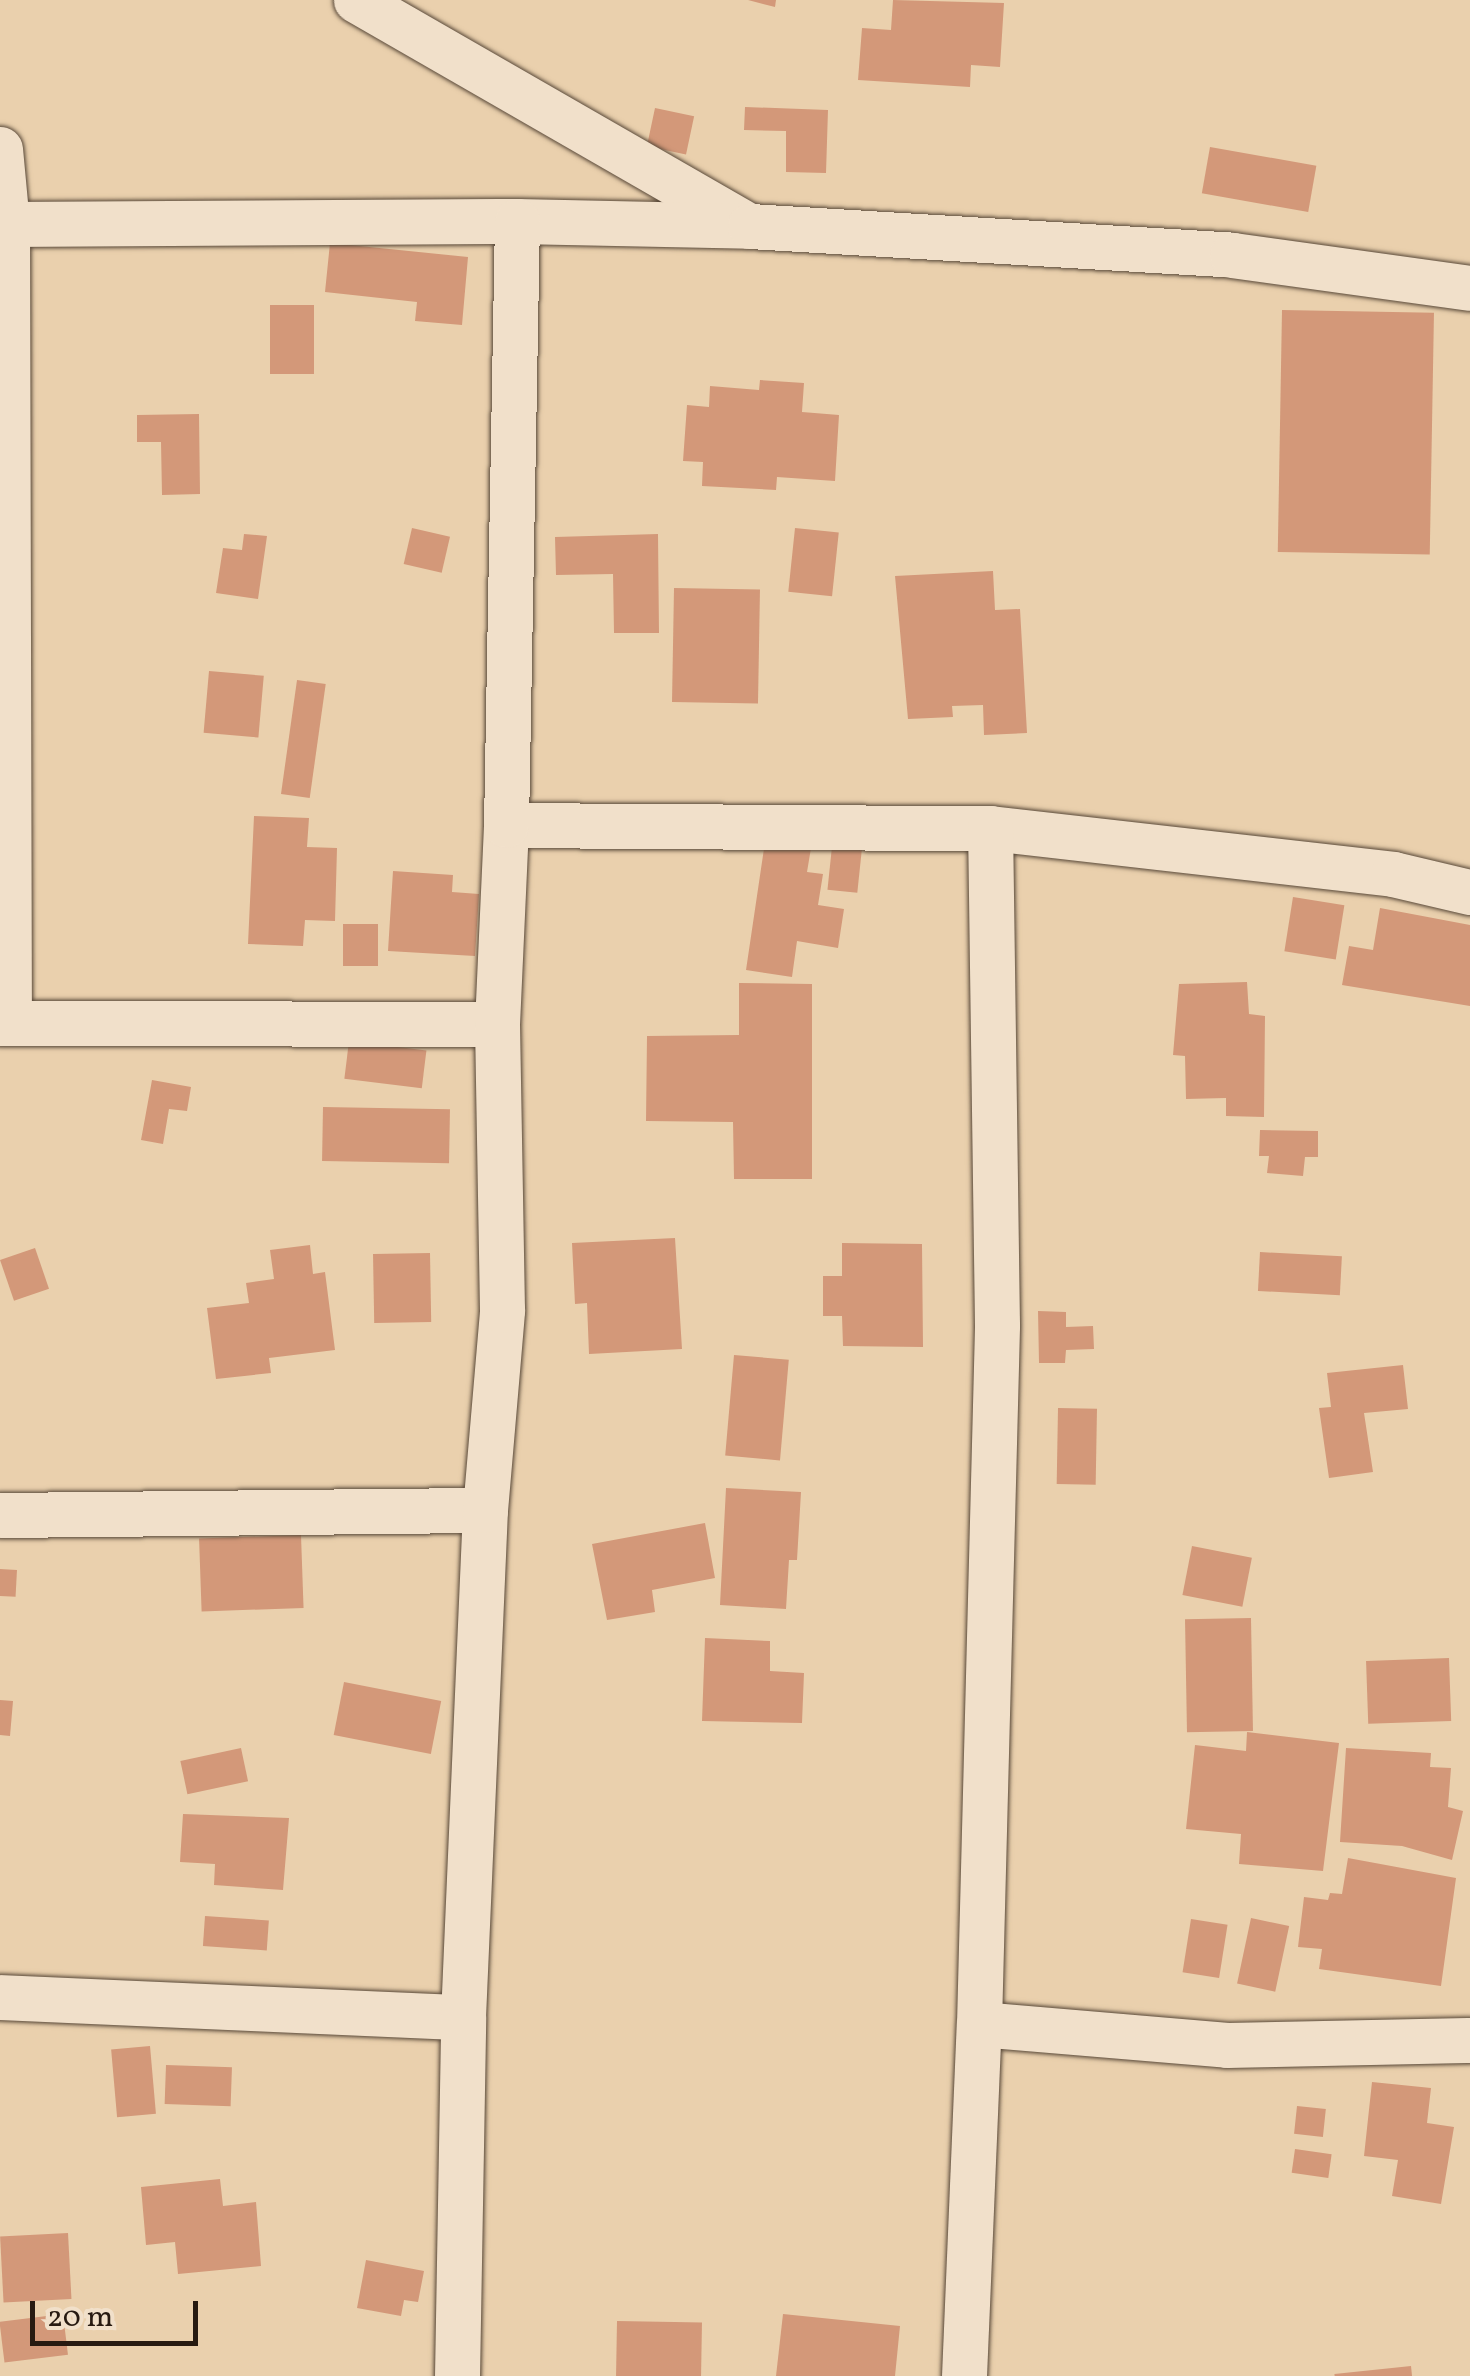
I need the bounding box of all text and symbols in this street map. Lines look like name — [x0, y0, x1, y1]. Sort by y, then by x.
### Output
scale bar — [35, 2281, 202, 2343]
text: 20 m — [47, 2297, 113, 2339]

